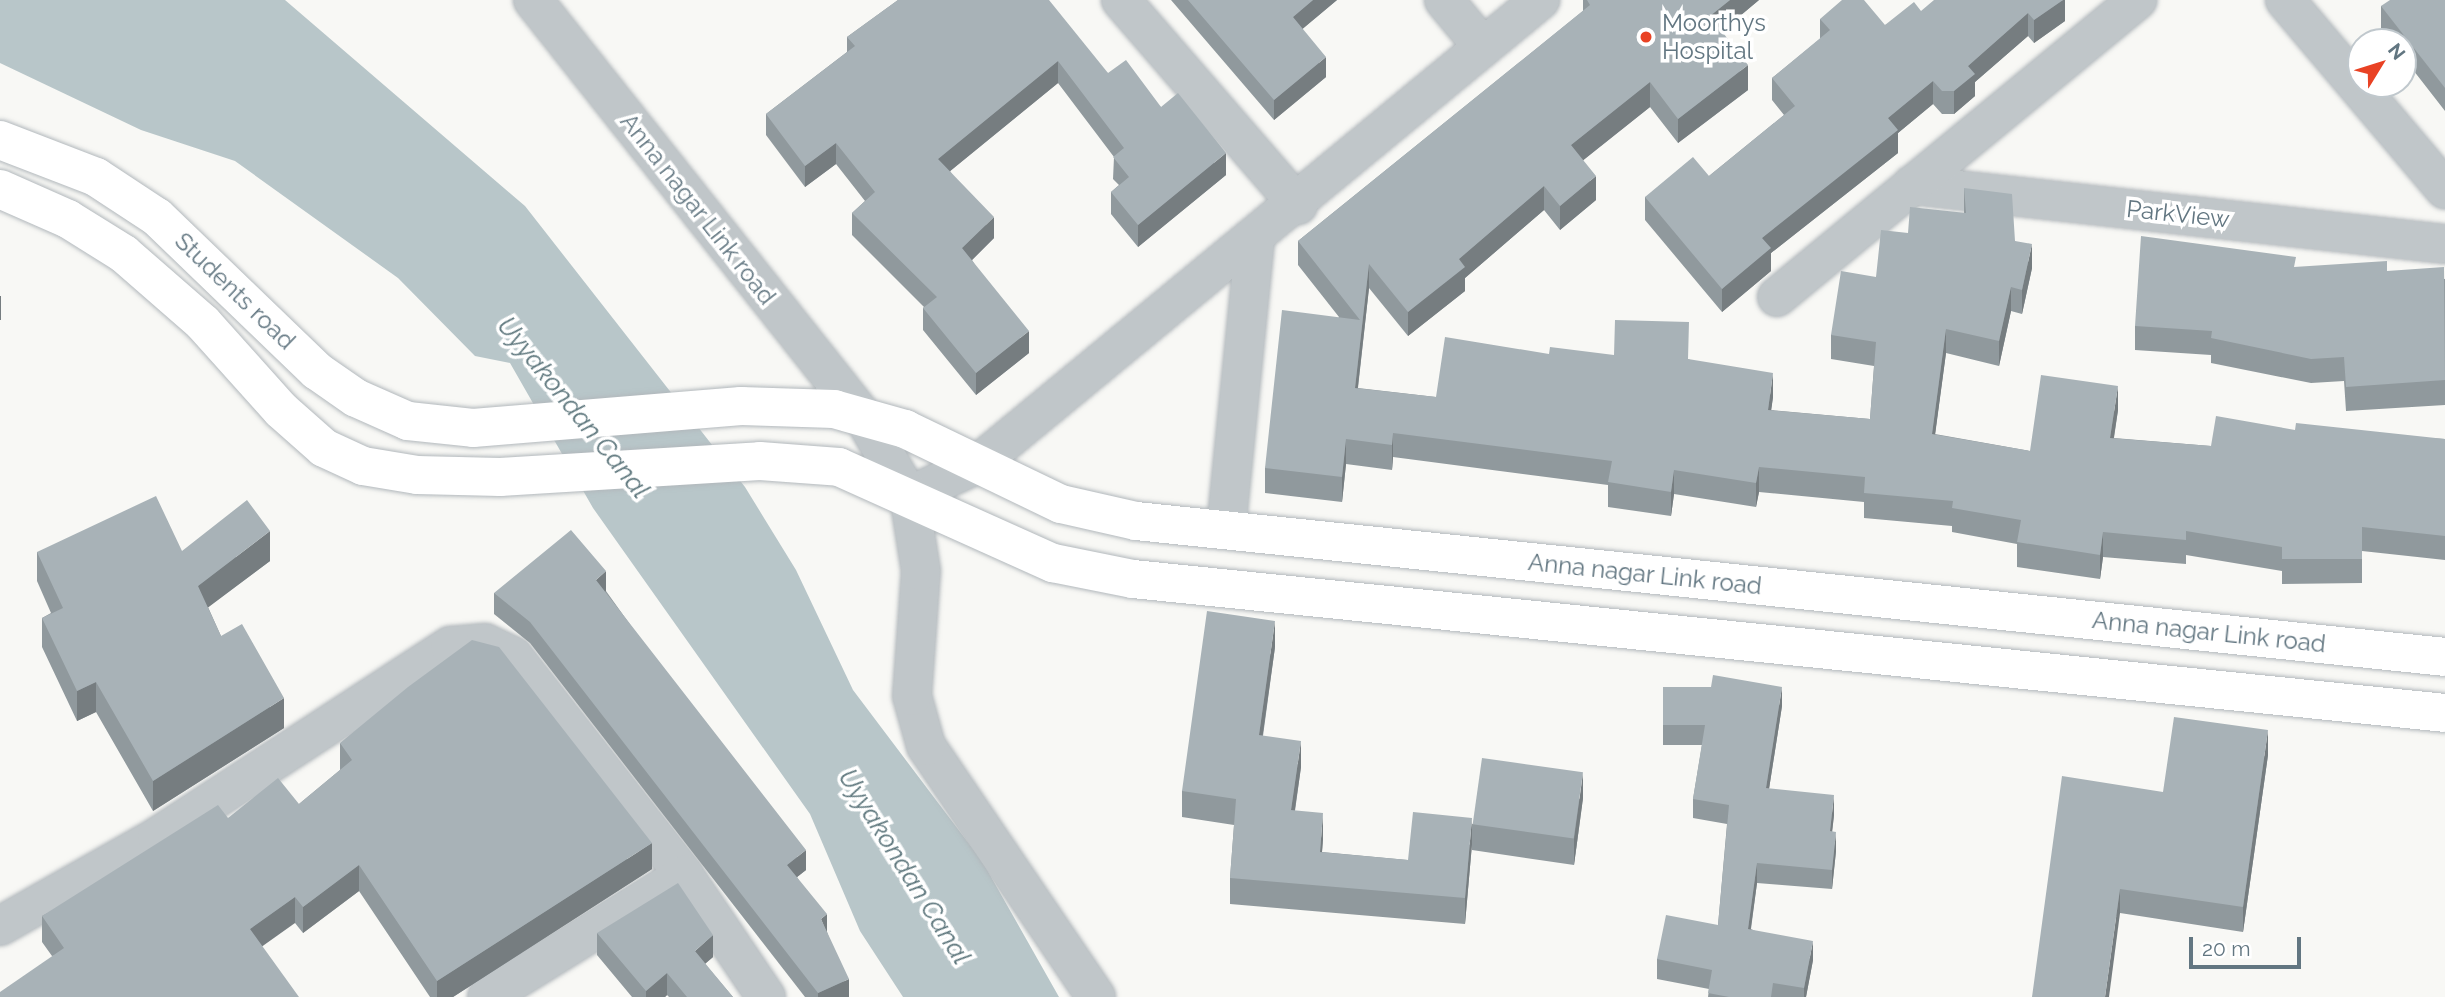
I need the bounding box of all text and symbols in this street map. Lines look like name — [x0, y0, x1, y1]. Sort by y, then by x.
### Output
place label: Moorthys Hospital — [1662, 9, 1766, 65]
marker: Moorthys Hospital — [1636, 27, 1656, 47]
north arrow — [2347, 28, 2417, 98]
text: N — [2384, 39, 2410, 64]
street label: Anna nagar Link road — [614, 107, 782, 311]
street label: ParkView — [2125, 194, 2231, 234]
street label: Students road — [169, 227, 301, 355]
water label: Uyyakondan Canal — [490, 311, 656, 505]
street label: Anna nagar Link road — [1526, 547, 1764, 601]
street label: Anna nagar Link road — [2090, 605, 2328, 659]
water label: Uyyakondan Canal — [831, 764, 977, 970]
scale bar — [2193, 923, 2305, 967]
text: 20 m — [2202, 936, 2250, 961]

